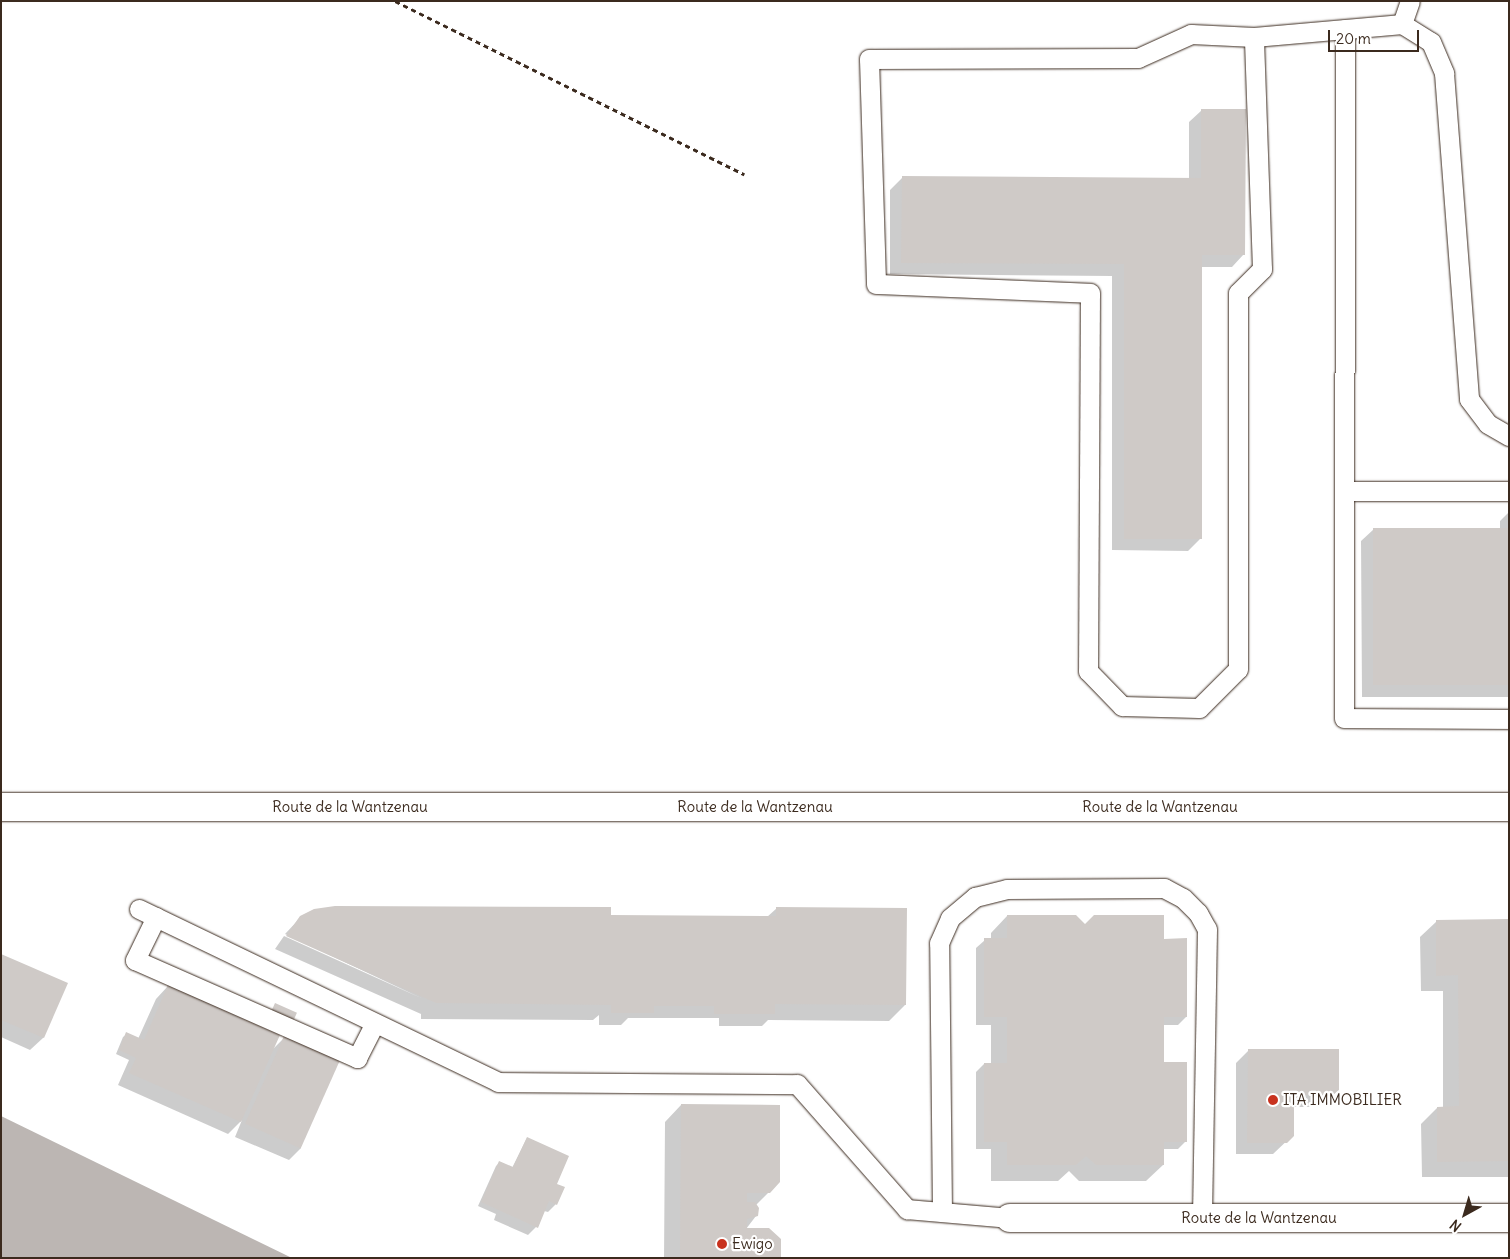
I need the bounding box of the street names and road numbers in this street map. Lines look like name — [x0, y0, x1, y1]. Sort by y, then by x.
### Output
street label: Route de la Wantzenau — [272, 798, 428, 816]
street label: Route de la Wantzenau — [677, 798, 833, 816]
street label: Route de la Wantzenau — [1082, 798, 1238, 816]
street label: Route de la Wantzenau — [1181, 1209, 1337, 1227]

